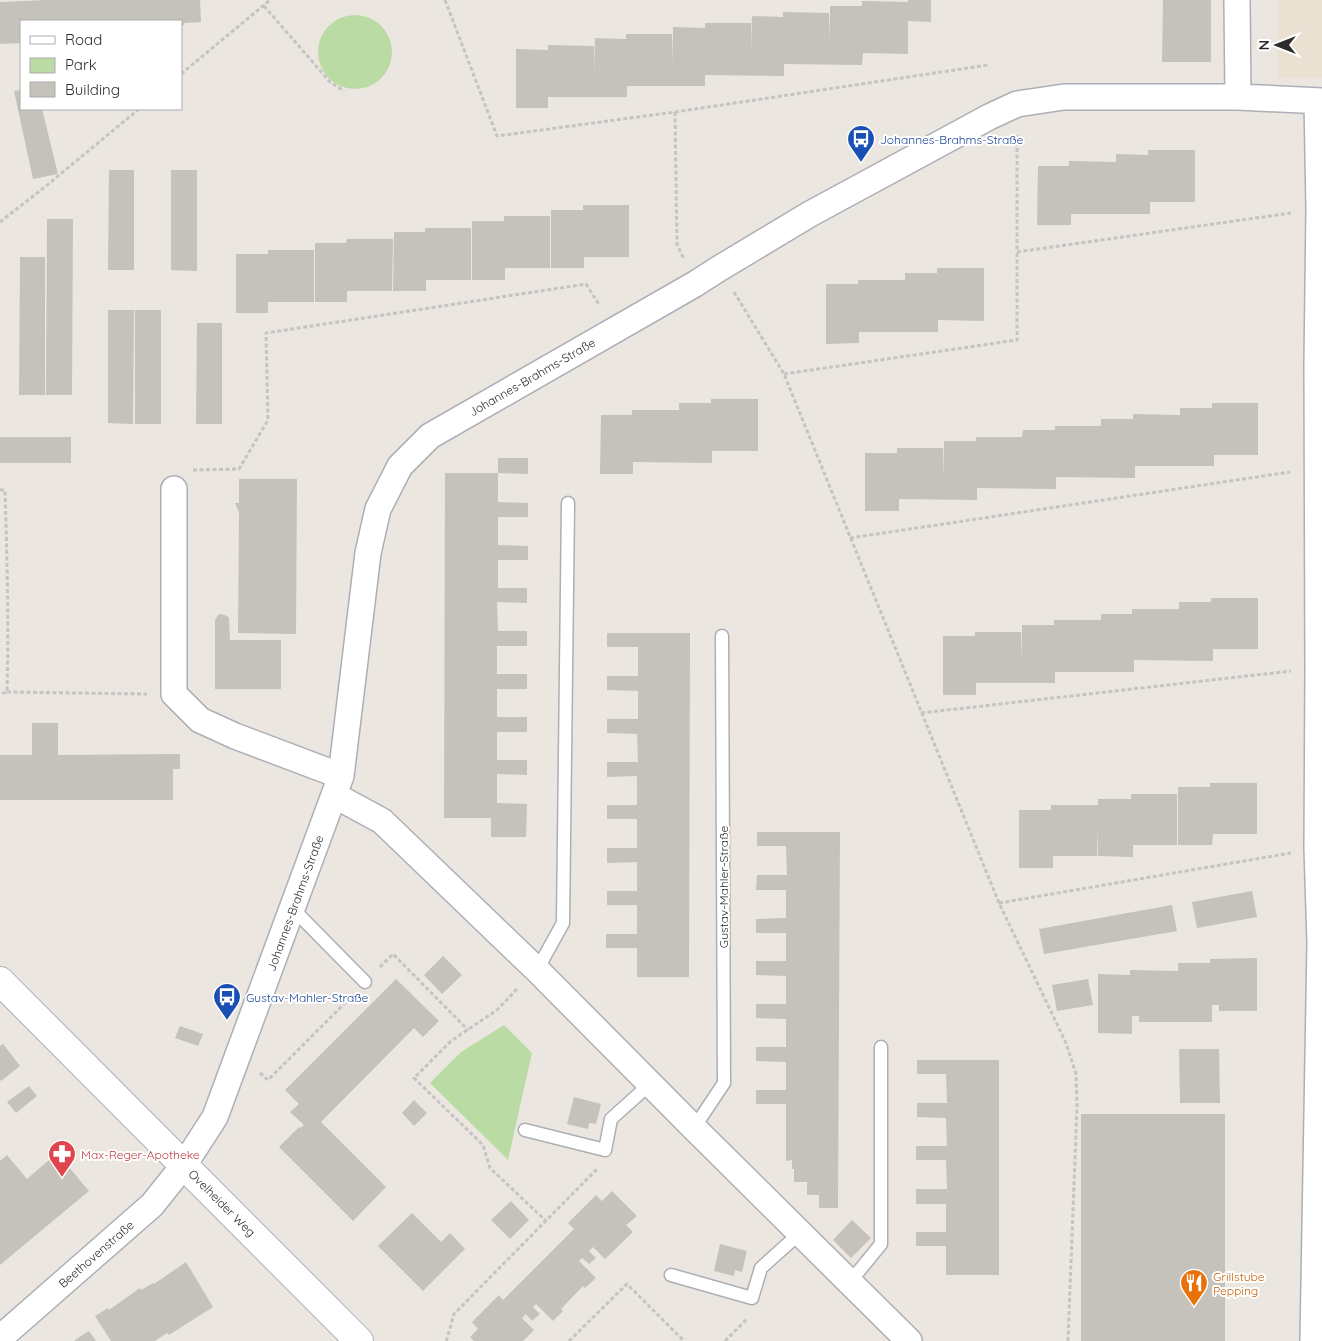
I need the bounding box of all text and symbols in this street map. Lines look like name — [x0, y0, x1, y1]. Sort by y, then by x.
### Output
legend — [20, 20, 182, 110]
north arrow — [1252, 20, 1302, 70]
text: Road — [65, 30, 102, 49]
text: N — [1255, 40, 1273, 50]
text: Park — [65, 55, 97, 74]
text: Building — [65, 80, 120, 99]
bus stop icon: Johannes-Brahms-Straße — [846, 124, 876, 163]
place label: Johannes-Brahms-Straße — [880, 132, 1024, 147]
street label: Johannes-Brahms-Straße — [466, 335, 598, 419]
street label: Gustav-Mahler-Straße — [716, 826, 731, 948]
street label: Johannes-Brahms-Straße — [263, 833, 327, 973]
bus stop icon: Gustav-Mahler-Straße — [212, 982, 242, 1021]
place label: Gustav-Mahler-Straße — [246, 990, 369, 1005]
pharmacy icon: Max-Reger-Apotheke — [47, 1139, 77, 1178]
place label: Max-Reger-Apotheke — [81, 1147, 200, 1162]
street label: Ovelheider Weg — [185, 1166, 259, 1240]
street label: Beethovenstraße — [55, 1217, 137, 1291]
restaurant icon: Grillstube Pepping — [1179, 1268, 1209, 1307]
place label: Grillstube Pepping — [1213, 1269, 1265, 1298]

